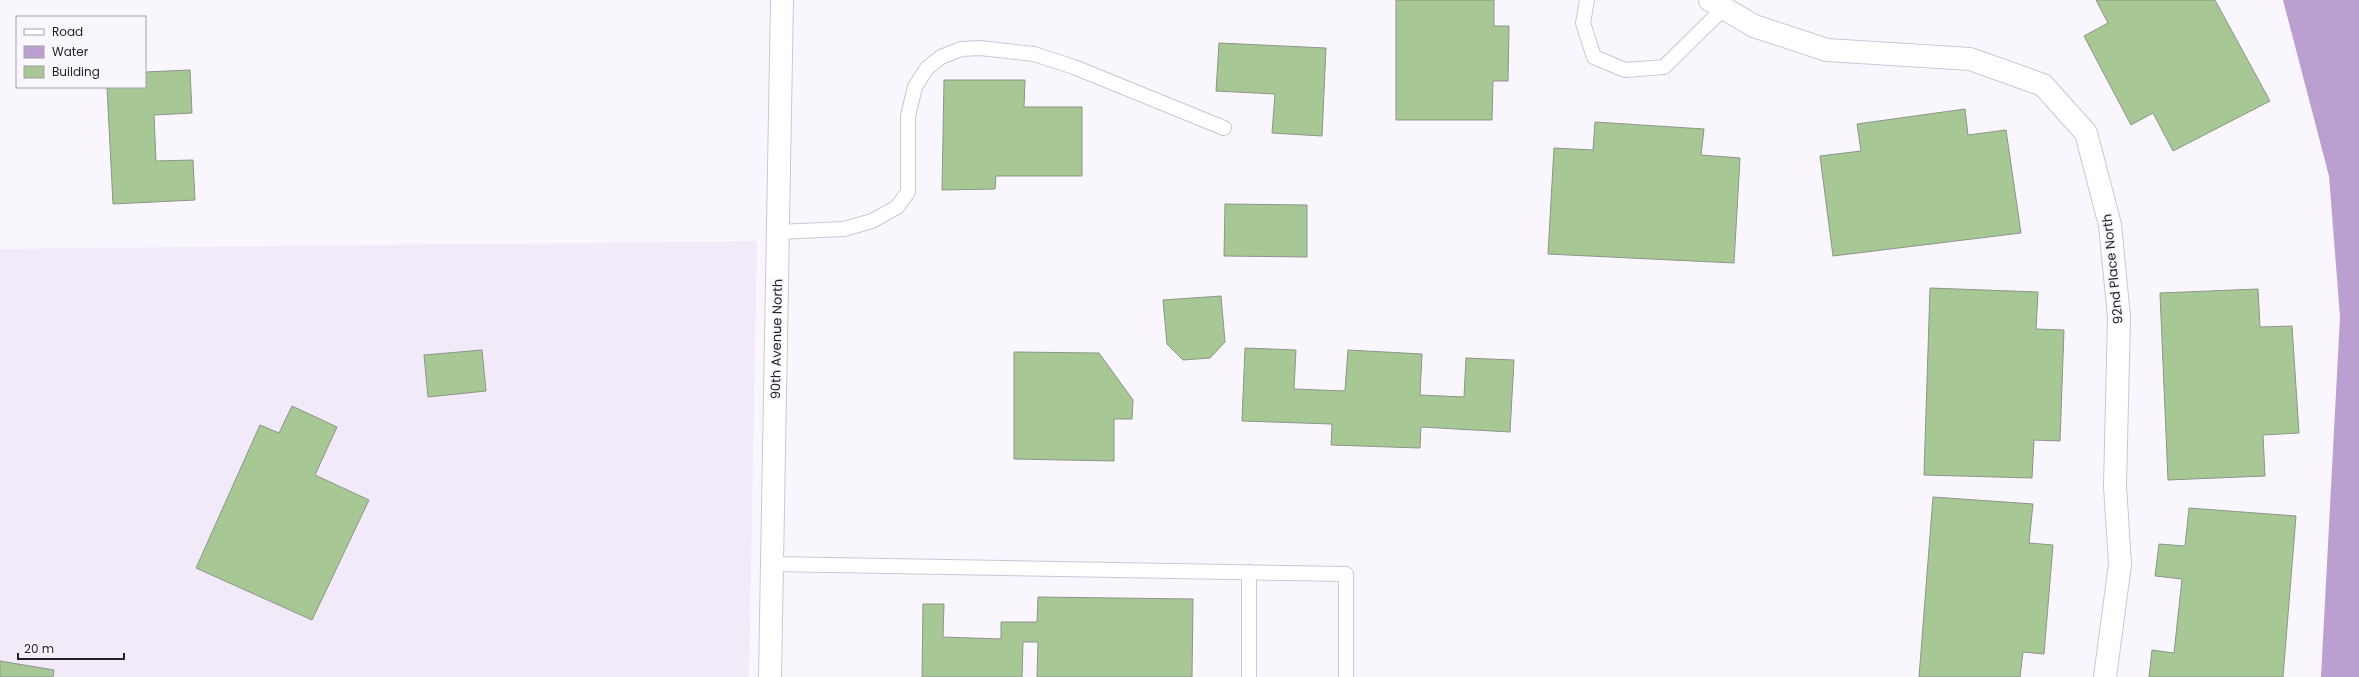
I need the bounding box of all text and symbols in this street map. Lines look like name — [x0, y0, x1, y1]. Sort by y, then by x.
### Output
legend — [16, 16, 146, 88]
text: Road — [52, 23, 83, 40]
text: Water — [52, 43, 89, 60]
text: Building — [52, 63, 100, 80]
street label: 92nd Place North — [2097, 213, 2128, 325]
street label: 90th Avenue North — [766, 279, 787, 399]
scale bar — [18, 635, 124, 661]
text: 20 m — [24, 640, 54, 657]

